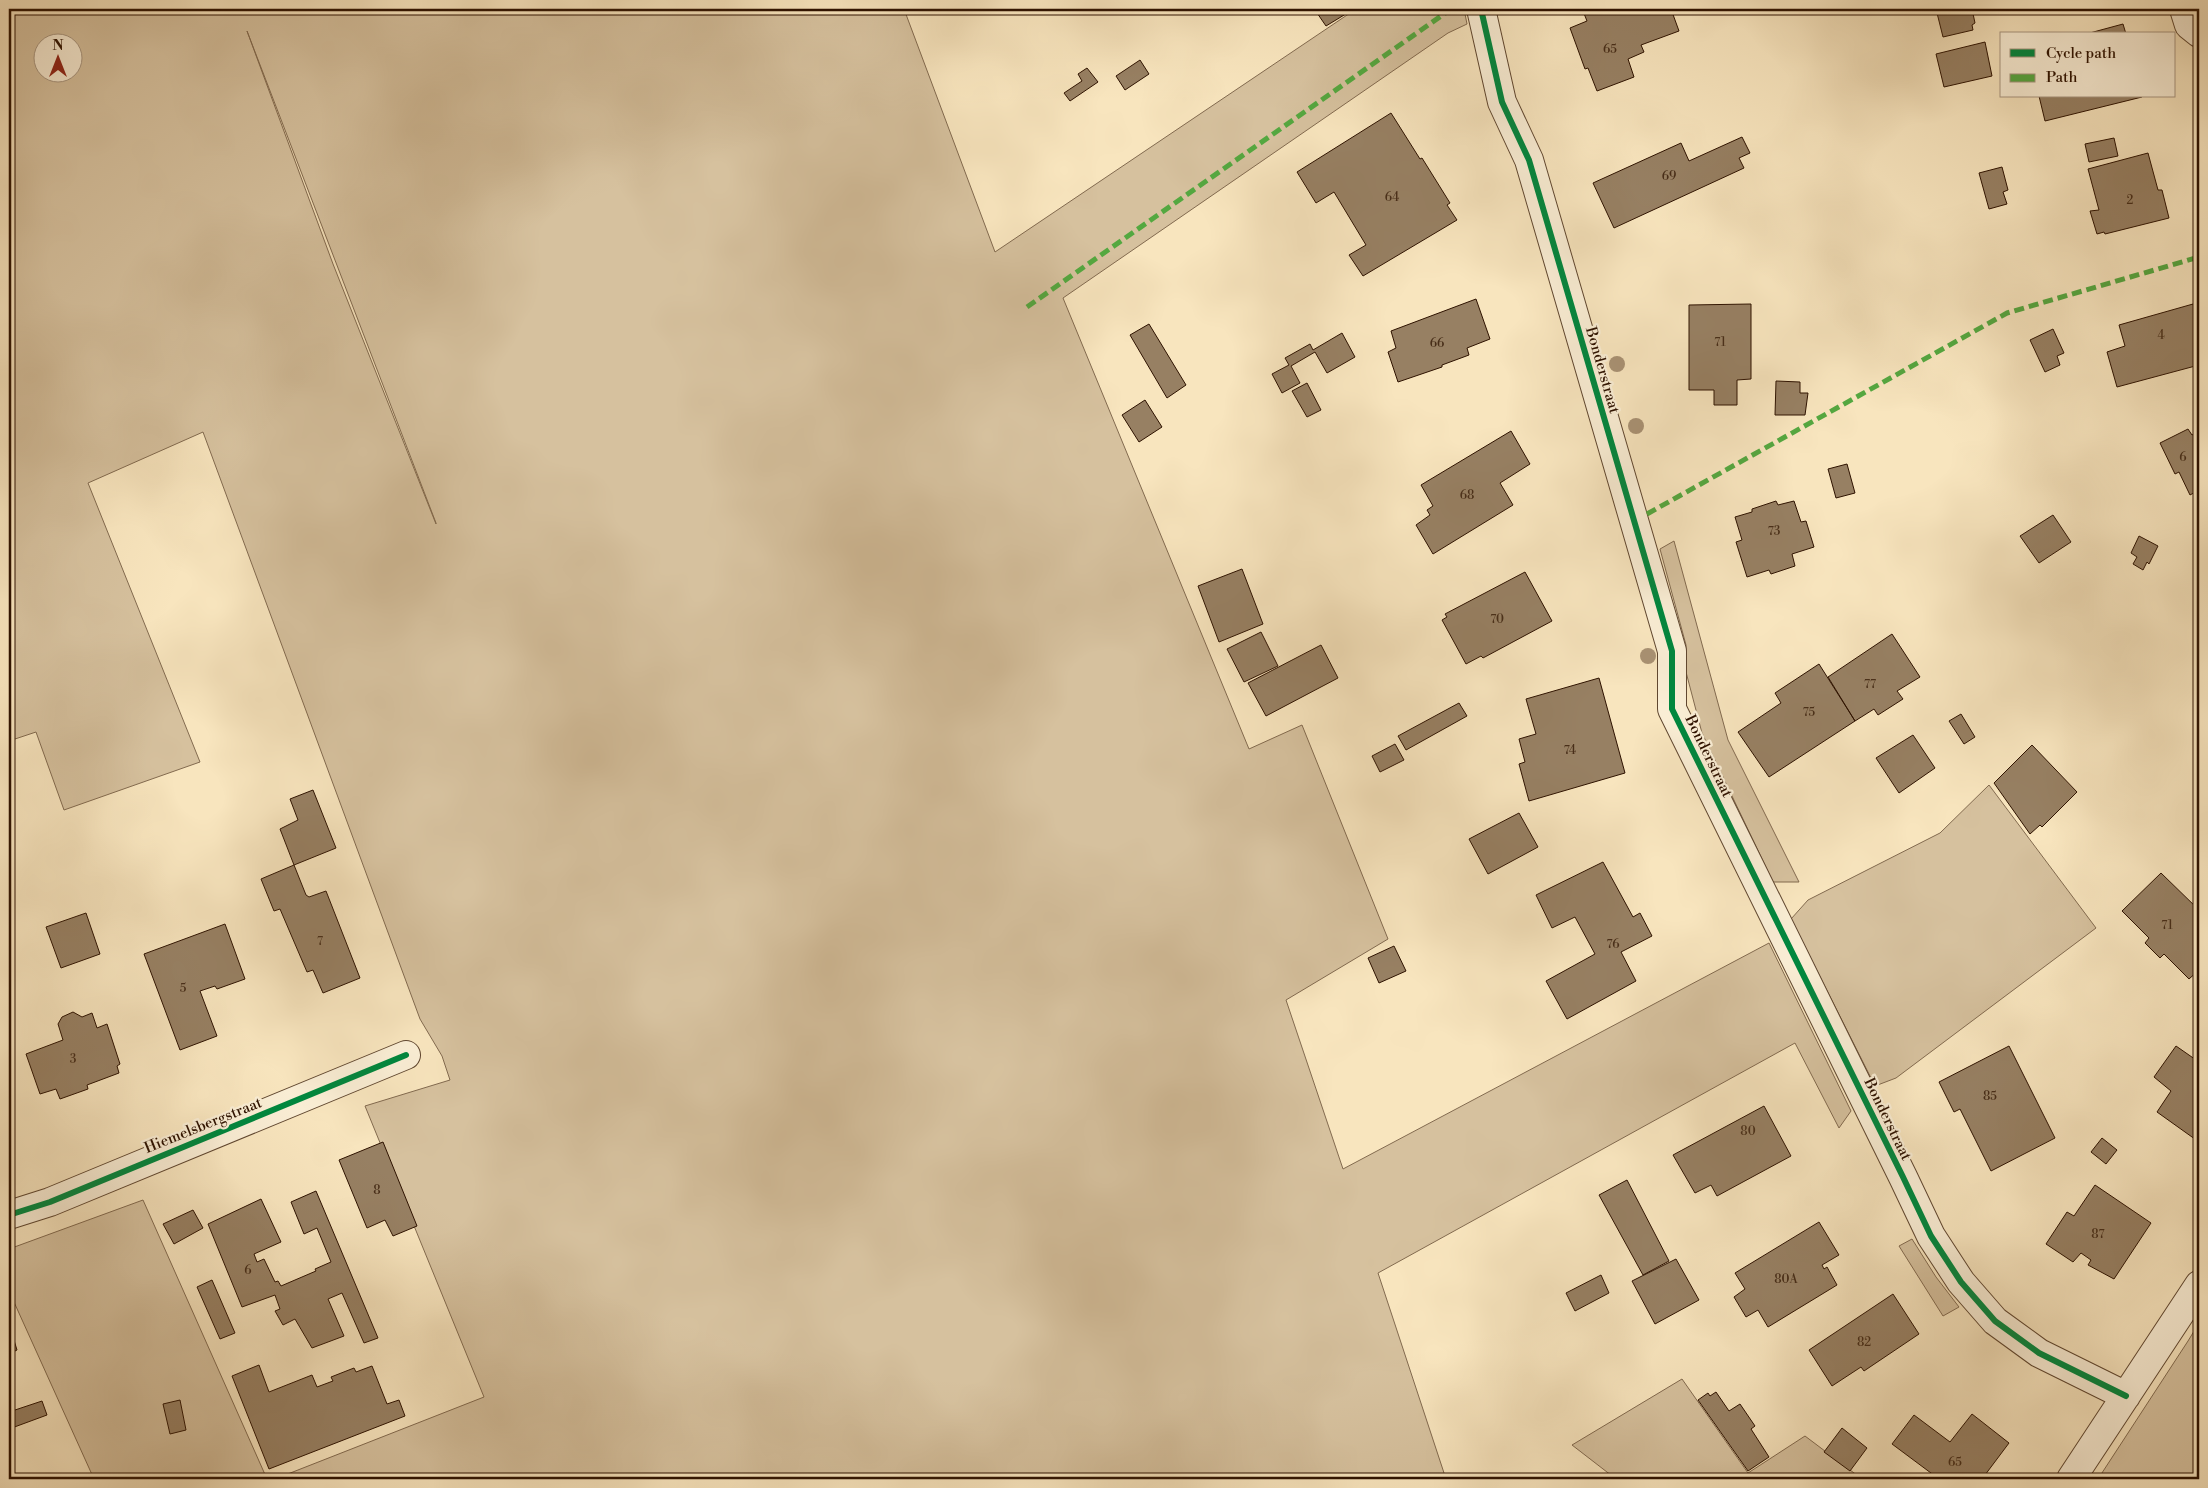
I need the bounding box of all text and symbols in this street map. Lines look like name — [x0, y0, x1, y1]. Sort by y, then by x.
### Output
north arrow — [32, 32, 82, 82]
legend — [2000, 32, 2176, 98]
text: N — [52, 37, 64, 55]
house number: 65 — [1603, 42, 1617, 57]
text: Cycle path — [2046, 44, 2116, 63]
text: Path — [2046, 68, 2078, 87]
house number: 69 — [1662, 169, 1676, 184]
house number: 64 — [1385, 190, 1399, 205]
house number: 2 — [2127, 193, 2134, 208]
street label: Bonderstraat — [1581, 324, 1624, 416]
house number: 4 — [2157, 328, 2165, 343]
house number: 71 — [1714, 335, 1727, 350]
house number: 66 — [1430, 336, 1444, 351]
house number: 6 — [2179, 450, 2187, 465]
house number: 68 — [1460, 488, 1474, 503]
house number: 73 — [1768, 524, 1781, 539]
house number: 70 — [1490, 612, 1504, 627]
house number: 77 — [1864, 677, 1876, 692]
house number: 75 — [1803, 705, 1816, 720]
street label: Bonderstraat — [1680, 711, 1737, 801]
house number: 74 — [1564, 743, 1576, 758]
house number: 71 — [2161, 918, 2174, 933]
house number: 7 — [317, 934, 323, 949]
house number: 76 — [1607, 937, 1619, 952]
house number: 5 — [180, 981, 187, 996]
house number: 3 — [70, 1052, 77, 1067]
street label: Bonderstraat — [1859, 1074, 1916, 1164]
house number: 85 — [1983, 1089, 1997, 1104]
street label: Hiemelsbergstraat — [141, 1093, 266, 1158]
house number: 80 — [1740, 1124, 1756, 1139]
house number: 8 — [373, 1183, 381, 1198]
house number: 87 — [2091, 1227, 2105, 1242]
house number: 6 — [244, 1263, 252, 1278]
house number: 80A — [1774, 1272, 1799, 1287]
house number: 82 — [1857, 1335, 1871, 1350]
house number: 65 — [1948, 1455, 1962, 1470]

